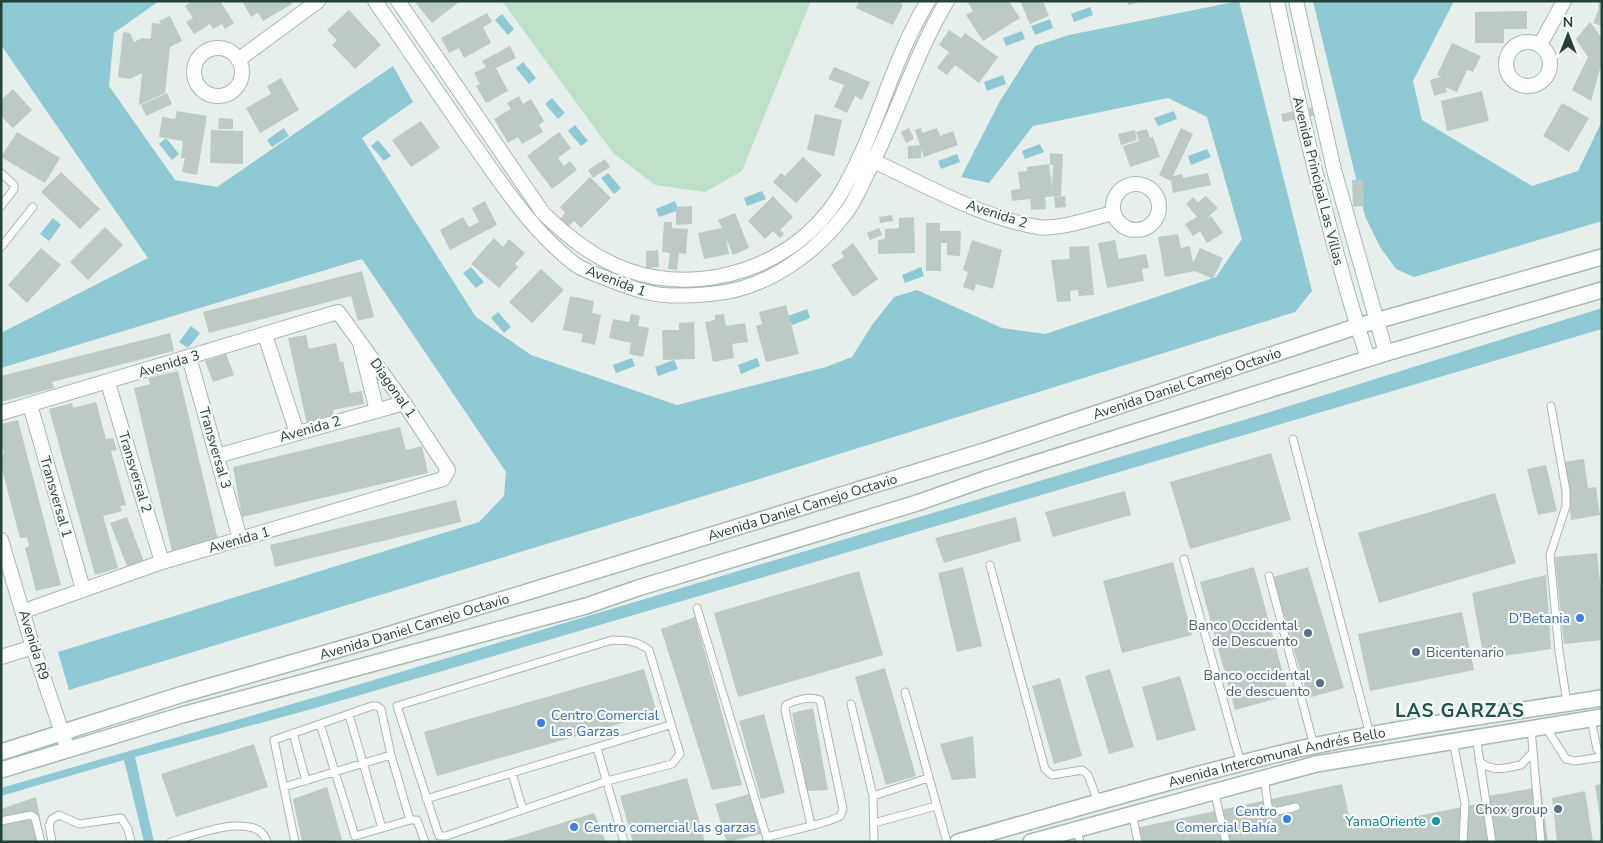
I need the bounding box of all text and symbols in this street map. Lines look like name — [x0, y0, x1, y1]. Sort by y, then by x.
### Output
north arrow — [1543, 10, 1593, 60]
text: N — [1563, 13, 1573, 32]
street label: Avenida Principal Las Villas — [1288, 95, 1348, 268]
street label: Avenida 2 — [964, 195, 1030, 233]
street label: Avenida 1 — [583, 261, 649, 301]
street label: Avenida Daniel Camejo Octavio — [1090, 343, 1284, 424]
street label: Avenida 3 — [136, 346, 202, 382]
street label: Diagonal 1 — [366, 354, 420, 422]
street label: Transversal 3 — [194, 405, 236, 491]
street label: Avenida 2 — [277, 411, 343, 447]
street label: Transversal 2 — [114, 429, 156, 515]
street label: Transversal 1 — [35, 454, 77, 540]
street label: Avenida Daniel Camejo Octavio — [705, 469, 900, 545]
street label: Avenida 1 — [206, 522, 272, 558]
street label: Avenida Daniel Camejo Octavio — [317, 588, 512, 664]
street label: Avenida R9 — [14, 608, 54, 682]
place label: D'Betania — [1509, 609, 1570, 628]
marker: D'Betania — [1574, 612, 1586, 624]
place label: Banco Occidental de Descuento — [1189, 616, 1299, 651]
marker: Banco Occidental de Descuento — [1302, 627, 1314, 639]
place label: Bicentenario — [1426, 643, 1504, 662]
marker: Bicentenario — [1410, 646, 1422, 658]
place label: Banco occidental de descuento — [1204, 666, 1311, 701]
marker: Banco occidental de descuento — [1314, 677, 1326, 689]
district label: LAS GARZAS — [1395, 698, 1525, 724]
place label: Centro Comercial Las Garzas — [551, 706, 660, 741]
marker: Centro Comercial Las Garzas — [535, 717, 547, 729]
street label: Avenida Intercomunal Andrés Bello — [1166, 723, 1387, 792]
place label: Chox group — [1475, 800, 1548, 819]
place label: Centro Comercial Bahía — [1176, 802, 1277, 837]
marker: Chox group — [1552, 803, 1564, 815]
place label: YamaOriente — [1344, 812, 1426, 831]
marker: Centro Comercial Bahía — [1281, 813, 1293, 825]
marker: YamaOriente — [1430, 815, 1442, 827]
place label: Centro comercial las garzas — [584, 818, 756, 837]
marker: Centro comercial las garzas — [568, 821, 580, 833]

